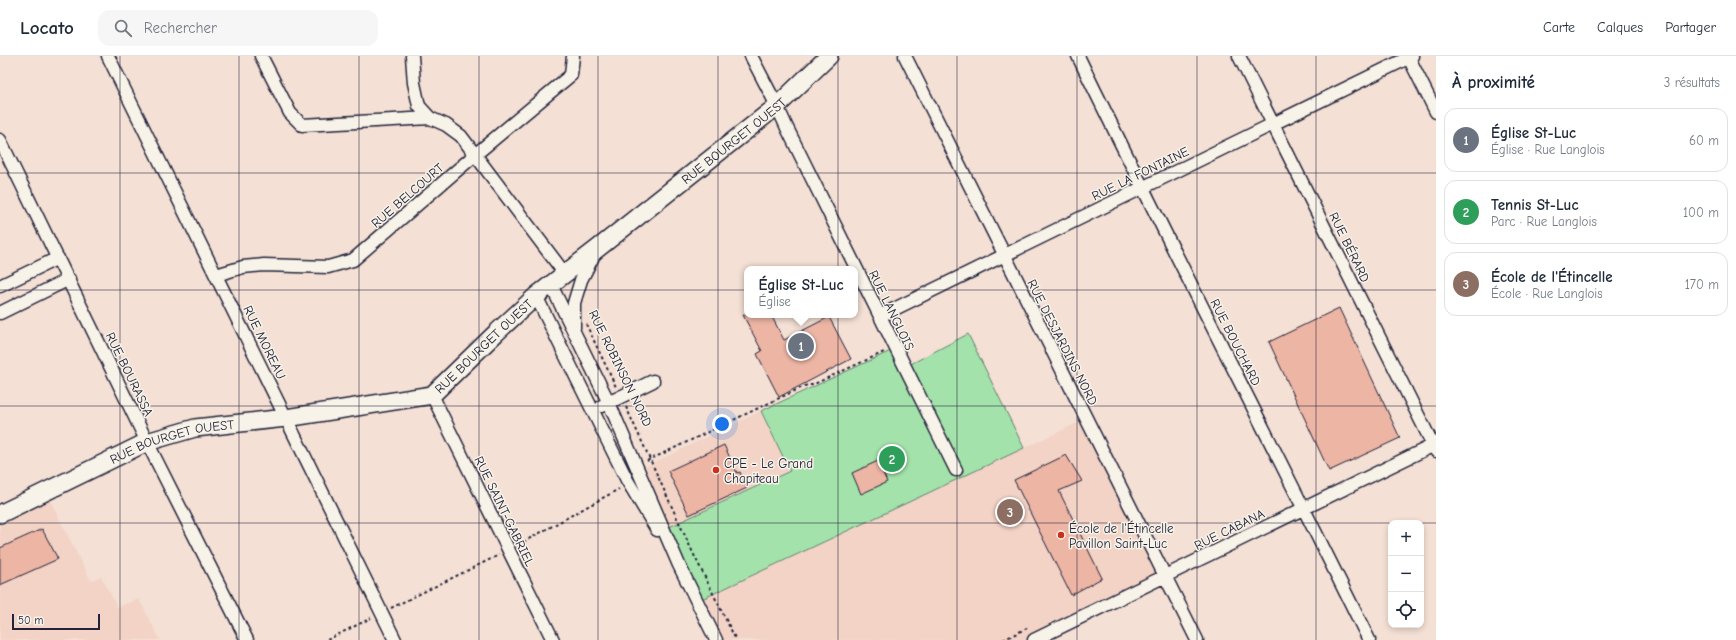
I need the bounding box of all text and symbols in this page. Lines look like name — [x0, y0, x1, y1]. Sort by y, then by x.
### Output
search box — [98, 10, 378, 46]
text: Locato — [20, 17, 74, 39]
icon: search — [112, 17, 134, 39]
text: Rechercher — [144, 19, 217, 37]
text: Carte — [1543, 19, 1575, 36]
text: Calques — [1597, 19, 1643, 36]
text: Partager — [1665, 19, 1716, 36]
text: À proximité — [1452, 73, 1535, 92]
text: 3 résultats — [1664, 75, 1720, 90]
street label: RUE BOURGET OUEST — [678, 94, 789, 187]
text: Église St-Luc — [1491, 124, 1576, 142]
text: 1 — [1463, 133, 1469, 148]
text: 60 m — [1689, 133, 1719, 148]
text: Église · Rue Langlois — [1491, 142, 1605, 157]
street label: RUE LA FONTAINE — [1089, 143, 1191, 203]
street label: RUE BELCOURT — [368, 160, 447, 231]
text: Tennis St-Luc — [1491, 196, 1578, 214]
text: 2 — [1463, 205, 1469, 220]
text: 100 m — [1683, 205, 1719, 220]
street label: RUE BÉRARD — [1326, 209, 1374, 285]
text: Parc · Rue Langlois — [1491, 214, 1597, 229]
popup — [744, 266, 858, 318]
street label: RUE LANGLOIS — [866, 268, 917, 353]
text: École de l'Étincelle — [1491, 268, 1613, 286]
text: Église St-Luc — [758, 276, 844, 294]
street label: RUE DESJARDINS NORD — [1024, 277, 1101, 408]
text: 3 — [1463, 277, 1469, 292]
text: 170 m — [1685, 277, 1719, 292]
text: École · Rue Langlois — [1491, 286, 1603, 301]
text: Église — [758, 294, 791, 309]
street label: RUE BOURGET OUEST — [432, 296, 536, 396]
street label: RUE BOUCHARD — [1207, 296, 1264, 388]
street label: RUE MOREAU — [240, 303, 289, 382]
street label: RUE ROBINSON NORD — [586, 307, 655, 429]
street label: RUE BOURASSA — [103, 330, 157, 419]
pin: 1 — [788, 331, 814, 361]
your location — [712, 414, 732, 434]
street label: RUE BOURGET OUEST — [108, 417, 235, 467]
pin: 2 — [879, 444, 905, 474]
street label: RUE SAINT-GABRIEL — [471, 454, 538, 569]
place label: CPE - Le Grand Chapiteau — [724, 456, 813, 486]
marker: CPE - Le Grand Chapiteau — [711, 465, 721, 475]
pin: 3 — [997, 497, 1023, 527]
street label: RUE CABANA — [1192, 506, 1267, 553]
place label: École de l'Étincelle Pavillon Saint-Luc — [1069, 520, 1174, 551]
map controls — [1388, 520, 1424, 628]
button: + — [1388, 520, 1424, 556]
marker: École de l'Étincelle Pavillon Saint-Luc — [1056, 530, 1066, 540]
button: − — [1388, 556, 1424, 592]
button: locate — [1388, 592, 1424, 628]
scale bar — [12, 612, 100, 631]
text: 50 m — [18, 614, 43, 627]

